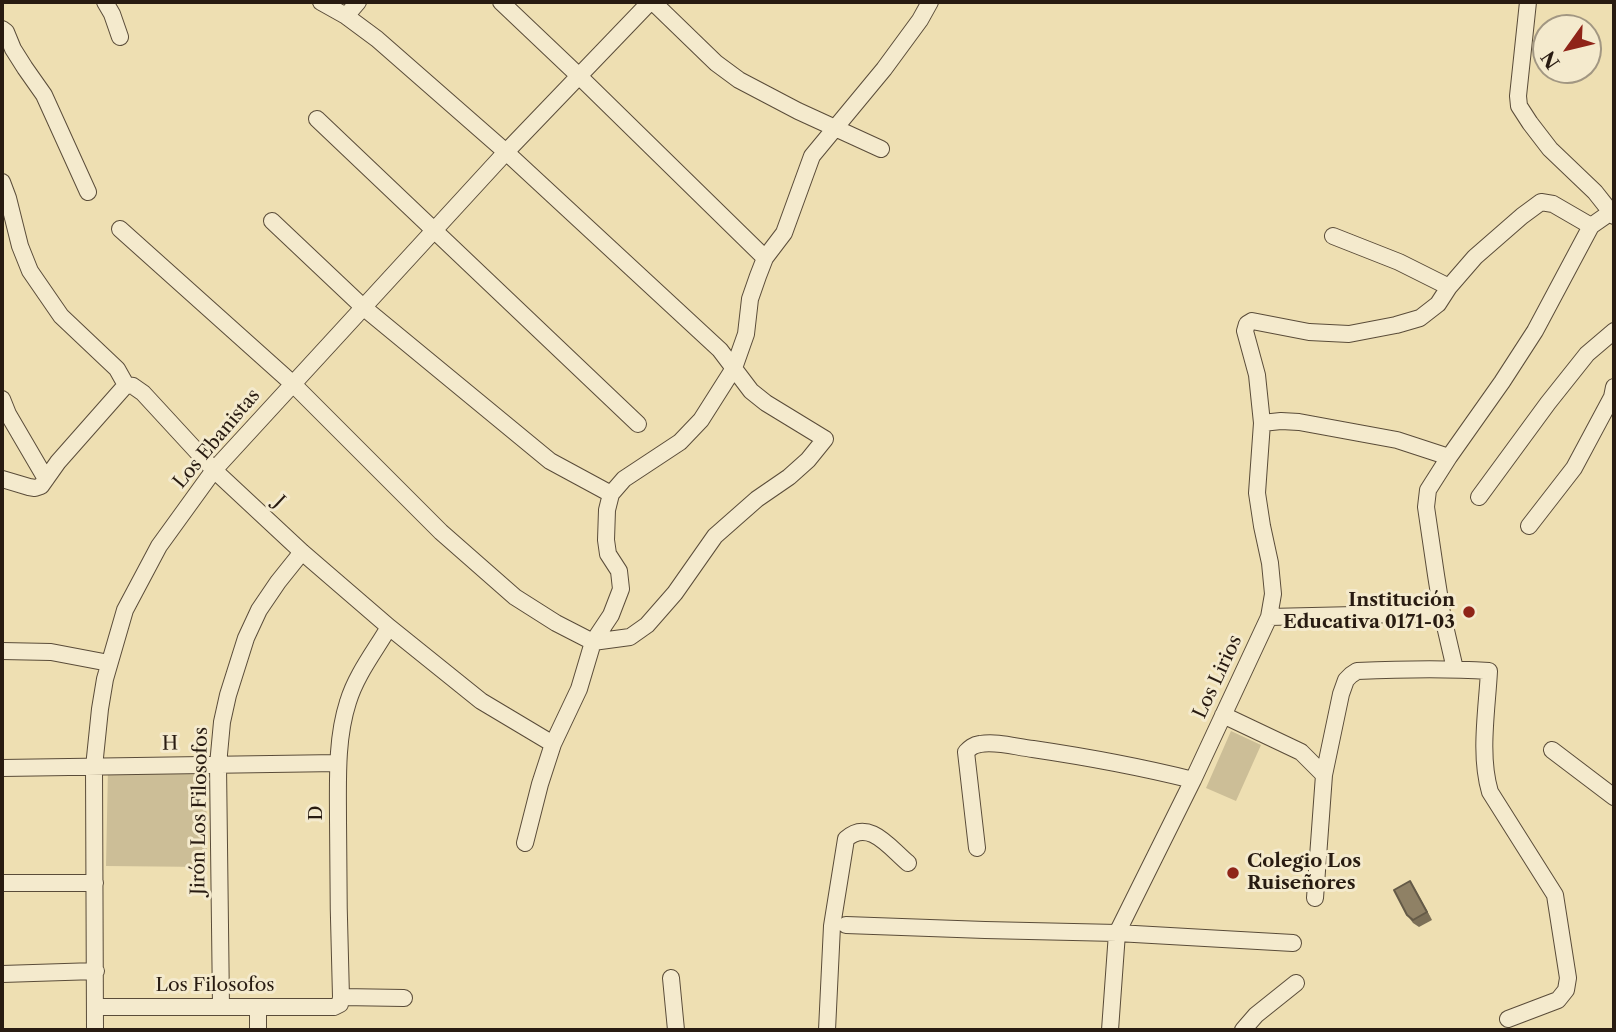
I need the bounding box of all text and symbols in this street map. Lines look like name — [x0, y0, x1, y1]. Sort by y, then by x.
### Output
north arrow — [1532, 14, 1602, 84]
text: N — [1537, 47, 1565, 73]
street label: Los Ebanistas — [169, 385, 265, 493]
street label: J — [269, 491, 289, 513]
place label: Institución Educativa 0171-03 — [1283, 590, 1455, 634]
marker: Institución Educativa 0171-03 — [1461, 604, 1477, 620]
street label: Los Lirios — [1189, 632, 1247, 722]
street label: Jirón Los Filosofos — [187, 727, 213, 895]
street label: H — [162, 732, 178, 756]
street label: D — [306, 805, 328, 821]
place label: Colegio Los Ruiseñores — [1247, 851, 1361, 895]
marker: Colegio Los Ruiseñores — [1225, 865, 1241, 881]
street label: Los Filosofos — [155, 975, 275, 997]

